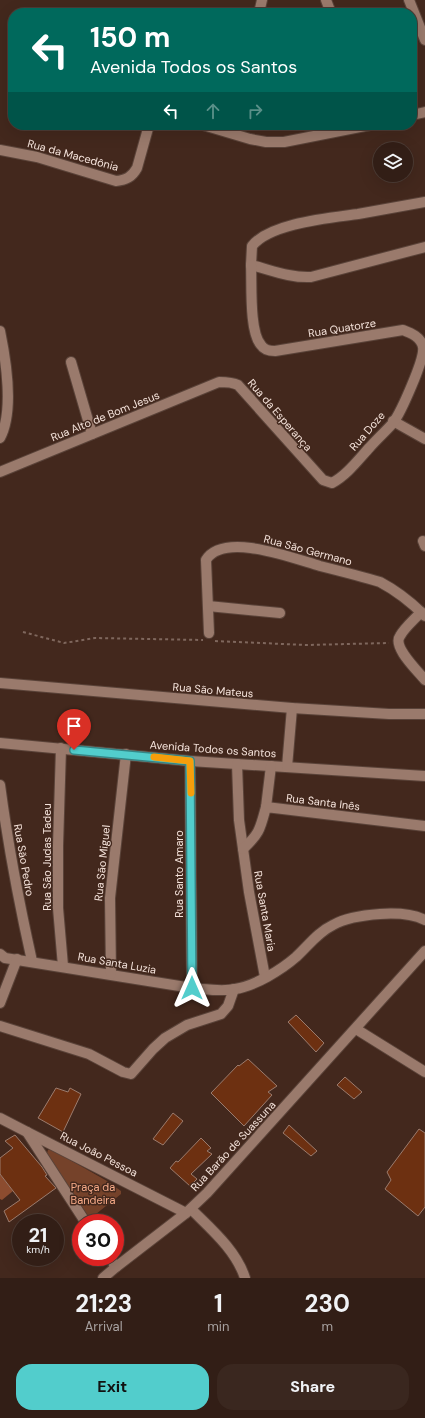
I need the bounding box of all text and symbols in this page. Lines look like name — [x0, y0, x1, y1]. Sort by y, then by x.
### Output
text: 150 m — [90, 19, 170, 56]
icon: left — [24, 24, 76, 76]
text: Avenida Todos os Santos — [90, 55, 297, 79]
icon: left — [160, 100, 182, 122]
icon: ahead — [202, 100, 224, 122]
icon: right — [244, 100, 266, 122]
street label: Rua da Macedônia — [26, 136, 120, 174]
map controls — [373, 142, 413, 182]
button: layers — [373, 142, 413, 182]
street label: Rua Quatorze — [307, 316, 377, 340]
street label: Rua da Esperança — [245, 376, 315, 454]
street label: Rua Alto de Bom Jesus — [49, 388, 161, 444]
street label: Rua Doze — [346, 409, 388, 453]
street label: Rua São Germano — [262, 531, 354, 569]
street label: Rua São Mateus — [172, 680, 254, 700]
pin — [57, 709, 91, 750]
icon: arrive — [63, 715, 85, 737]
street label: Avenida Todos os Santos — [149, 738, 277, 760]
street label: Rua Santa Inês — [285, 791, 361, 813]
street label: Rua São Judas Tadeu — [40, 803, 54, 911]
street label: Rua São Pedro — [11, 823, 37, 897]
street label: Rua São Miguel — [91, 824, 113, 902]
street label: Rua Santo Amaro — [172, 830, 186, 918]
street label: Rua Santa Maria — [251, 870, 279, 952]
street label: Rua Santa Luzia — [77, 949, 157, 977]
position arrow — [171, 967, 213, 1009]
street label: Rua Barão de Suassuna — [188, 1098, 278, 1194]
street label: Rua João Pessoa — [58, 1128, 140, 1180]
park label: Praça da Bandeira — [71, 1180, 115, 1207]
speed limit sign: 30 — [72, 1214, 124, 1266]
text: 21 — [29, 1222, 47, 1248]
text: km/h — [26, 1243, 50, 1256]
text: 21:23 — [75, 1288, 132, 1319]
text: 1 — [214, 1288, 223, 1319]
text: 230 — [305, 1288, 350, 1319]
text: Arrival — [85, 1318, 123, 1335]
text: min — [207, 1318, 229, 1335]
text: m — [321, 1318, 333, 1335]
button: Exit — [16, 1364, 209, 1410]
button: Share — [217, 1364, 409, 1410]

